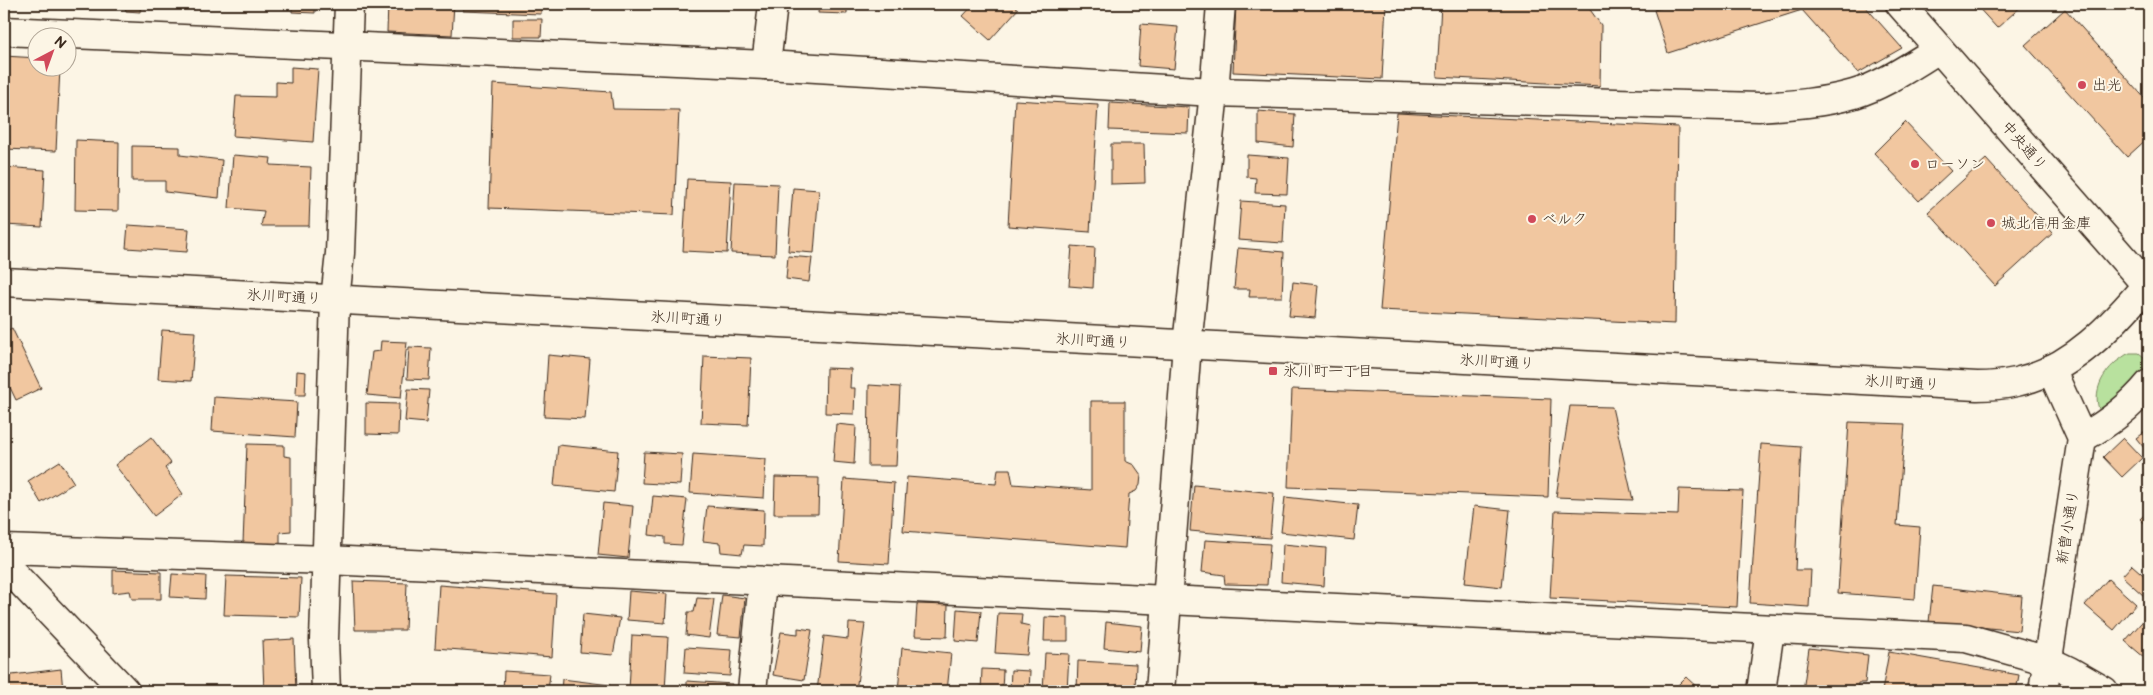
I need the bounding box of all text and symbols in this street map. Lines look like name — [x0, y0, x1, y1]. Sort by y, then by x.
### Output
north arrow — [28, 28, 78, 78]
text: N — [51, 33, 70, 52]
place label: 出光 — [2092, 76, 2122, 95]
marker: 出光 — [2076, 79, 2088, 91]
street label: 中央通り — [1997, 117, 2051, 175]
place label: ローソン — [1925, 155, 1985, 174]
marker: ローソン — [1909, 158, 1921, 170]
place label: ベルク — [1542, 210, 1587, 229]
marker: ベルク — [1526, 213, 1538, 225]
place label: 城北信用金庫 — [2001, 214, 2091, 233]
marker: 城北信用金庫 — [1985, 217, 1997, 229]
street label: 氷川町通り — [246, 286, 322, 308]
street label: 氷川町通り — [650, 308, 726, 330]
street label: 氷川町通り — [1055, 330, 1131, 352]
street label: 氷川町通り — [1459, 351, 1535, 373]
place label: 氷川町一丁目 — [1283, 362, 1373, 381]
marker: 氷川町一丁目 — [1267, 365, 1279, 377]
street label: 氷川町通り — [1864, 372, 1940, 394]
street label: 新曽小通り — [2053, 488, 2083, 566]

